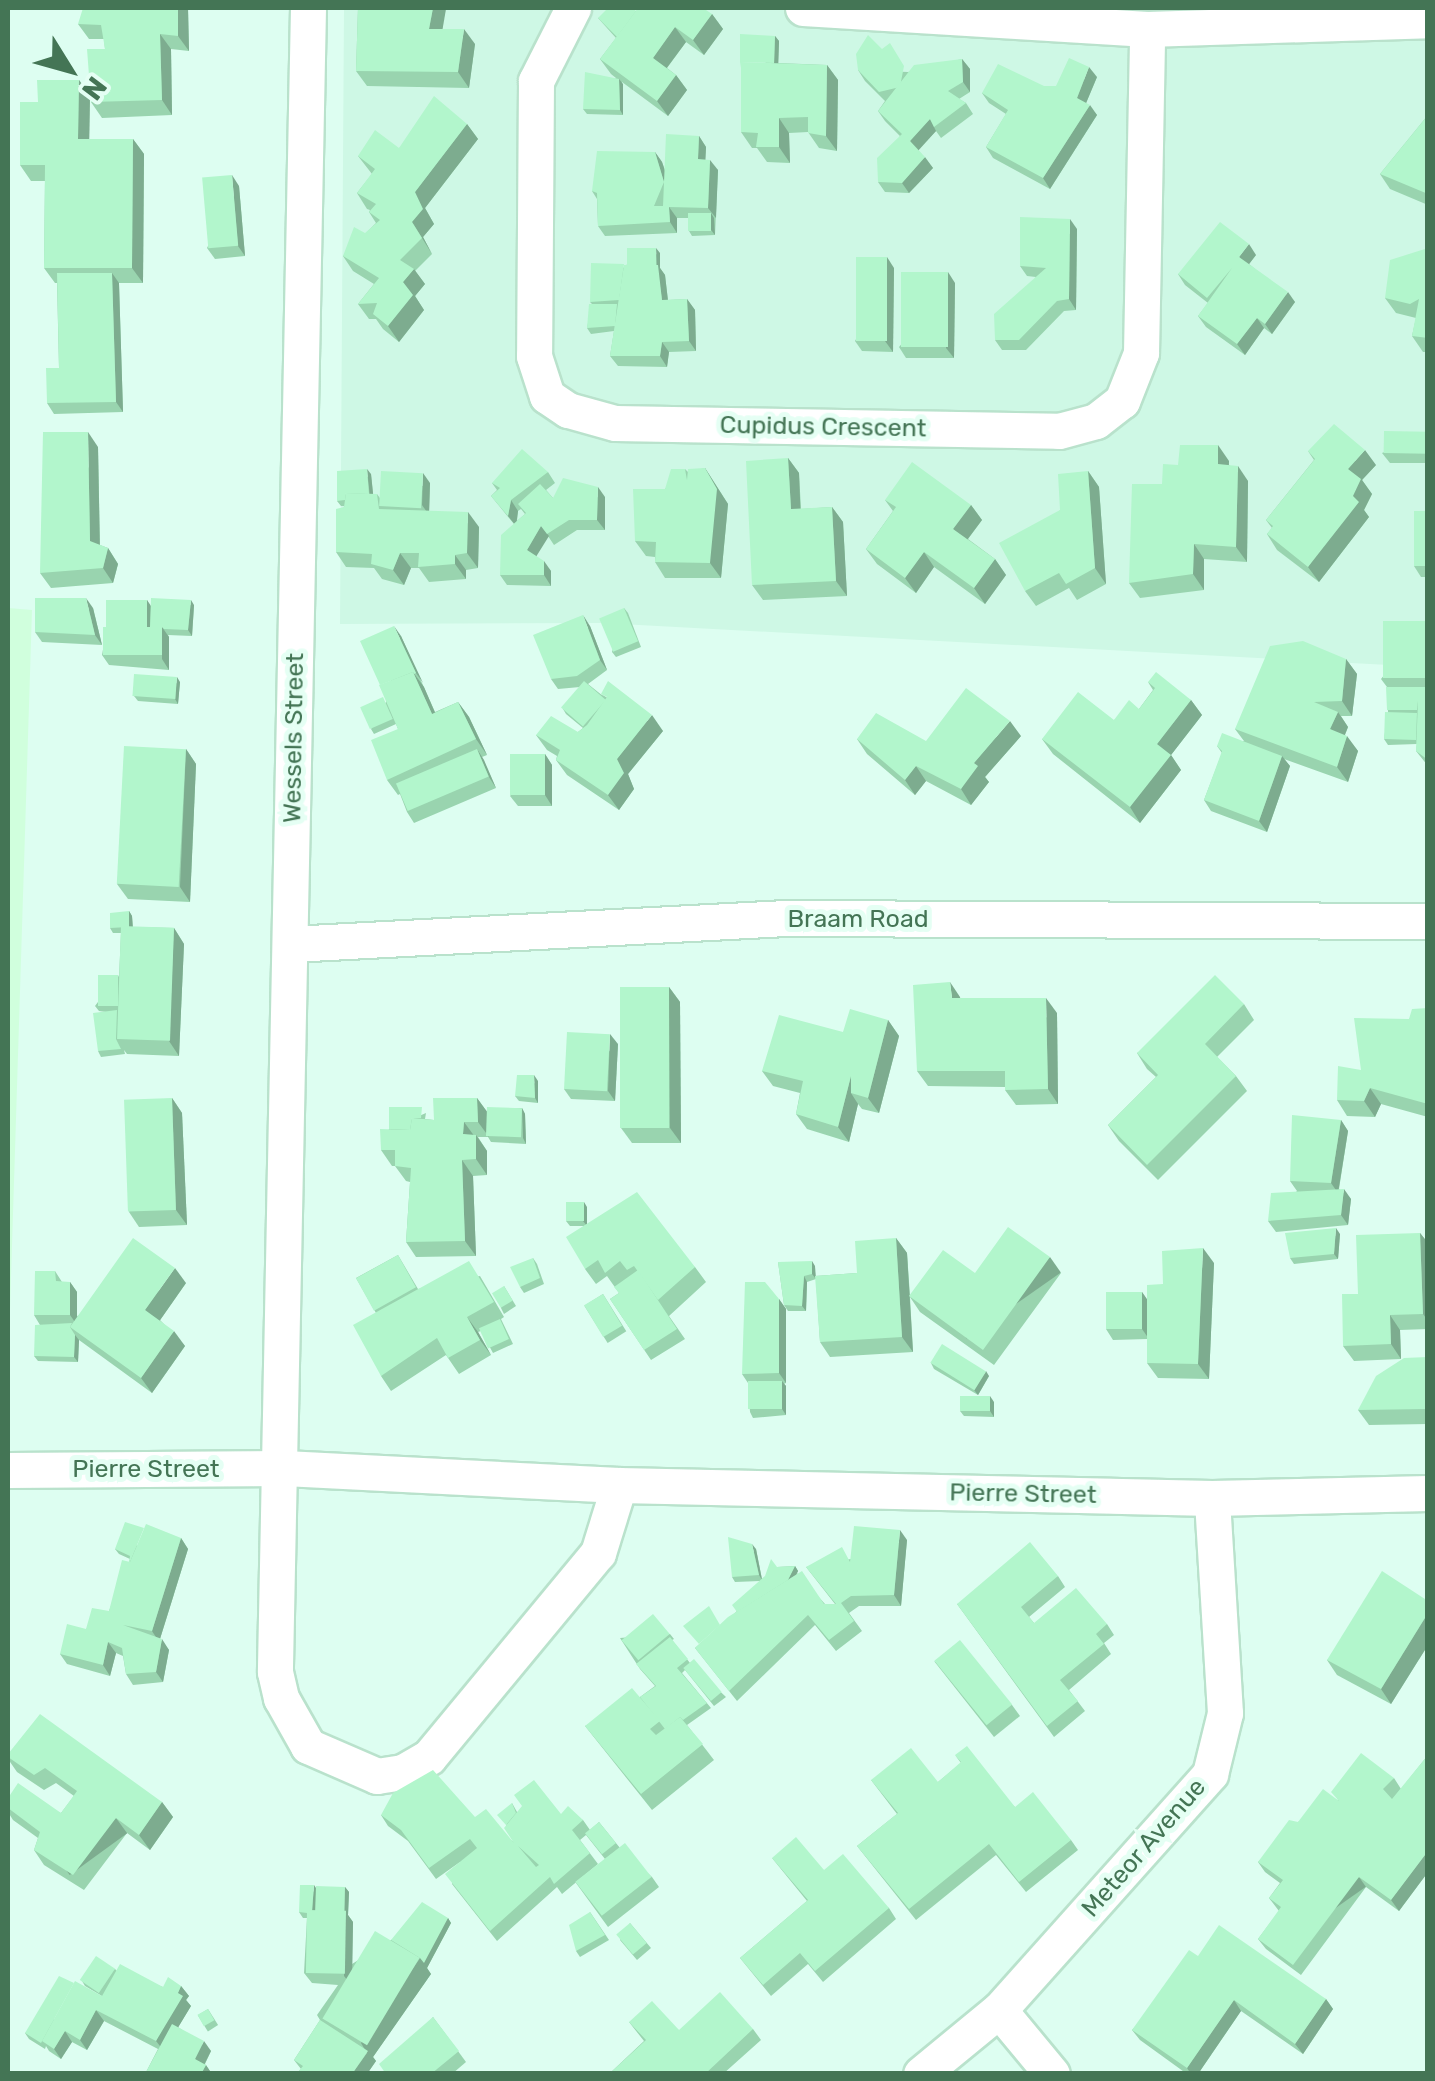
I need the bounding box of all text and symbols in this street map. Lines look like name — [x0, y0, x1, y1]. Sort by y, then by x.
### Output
north arrow — [20, 20, 120, 120]
text: N — [75, 70, 114, 106]
street label: Cupidus Crescent — [719, 410, 927, 444]
street label: Wessels Street — [278, 653, 310, 823]
street label: Braam Road — [787, 904, 929, 934]
street label: Pierre Street — [72, 1454, 220, 1484]
street label: Pierre Street — [949, 1478, 1097, 1510]
street label: Meteor Avenue — [1075, 1772, 1213, 1924]

